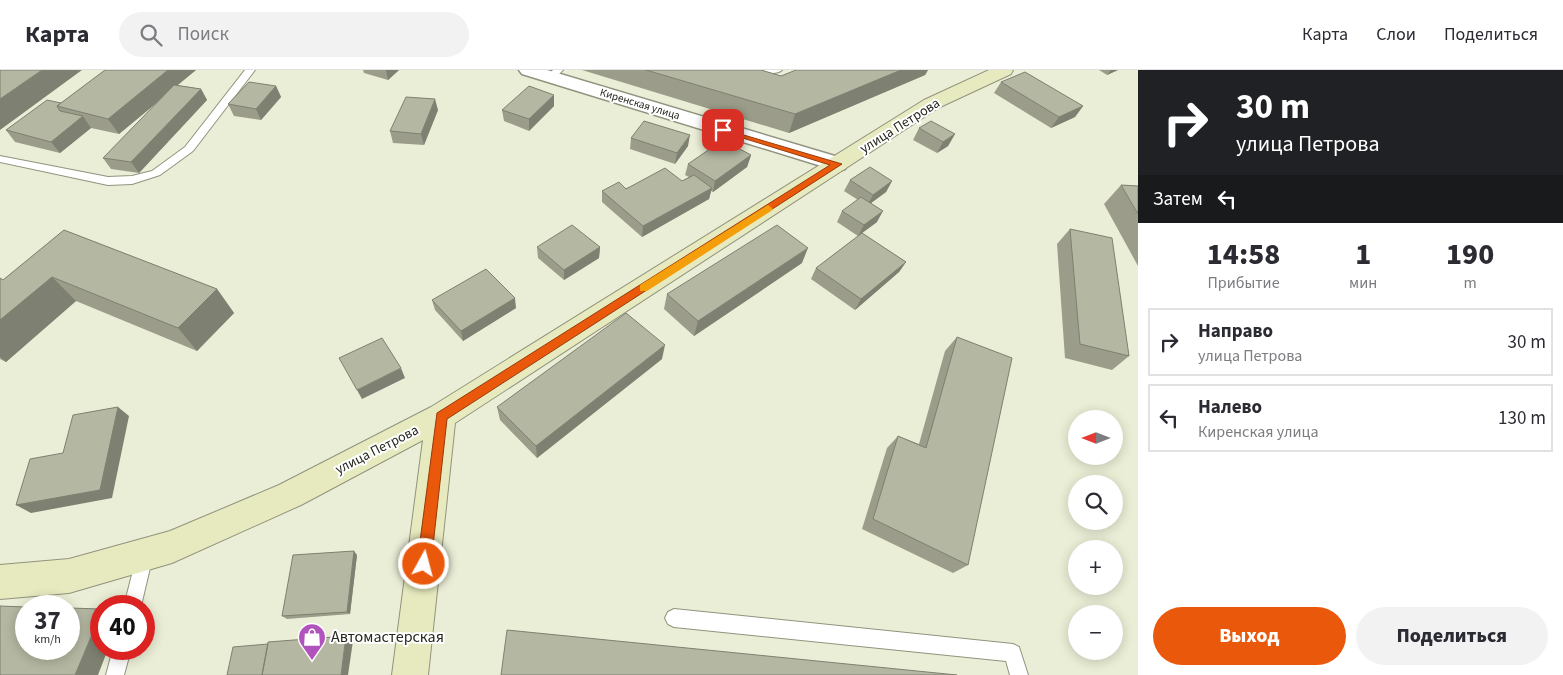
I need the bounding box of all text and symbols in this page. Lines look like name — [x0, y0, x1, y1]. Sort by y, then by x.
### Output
search box — [119, 12, 469, 57]
text: Карта — [25, 17, 89, 52]
icon: search — [137, 21, 165, 49]
text: Поиск — [177, 21, 229, 48]
text: Карта — [1302, 22, 1348, 47]
text: Слои — [1376, 22, 1416, 47]
text: Поделиться — [1444, 22, 1538, 47]
text: 30 m — [1236, 82, 1310, 132]
street label: Киренская улица — [598, 85, 682, 123]
icon: right — [1153, 90, 1218, 155]
street label: улица Петрова — [856, 93, 944, 159]
pin — [702, 109, 744, 151]
icon: arrive — [709, 116, 737, 144]
text: улица Петрова — [1236, 128, 1379, 160]
icon: left — [1213, 185, 1241, 213]
text: Затем — [1153, 186, 1203, 213]
text: 14:58 — [1207, 233, 1280, 276]
text: 1 — [1355, 233, 1371, 276]
text: 190 — [1446, 233, 1494, 276]
text: Прибытие — [1208, 272, 1280, 294]
text: мин — [1349, 272, 1377, 294]
text: m — [1463, 272, 1477, 294]
text: Направо — [1198, 318, 1273, 345]
icon: right — [1155, 328, 1183, 356]
text: 30 m — [1508, 329, 1546, 356]
text: улица Петрова — [1198, 345, 1302, 367]
text: Налево — [1198, 394, 1262, 421]
icon: left — [1155, 404, 1183, 432]
text: 130 m — [1498, 405, 1546, 432]
north arrow — [1068, 410, 1122, 465]
map controls — [1068, 410, 1123, 660]
street label: улица Петрова — [332, 420, 422, 480]
text: Киренская улица — [1198, 421, 1319, 443]
button: search — [1068, 475, 1123, 530]
position arrow — [397, 537, 449, 589]
button: + — [1068, 540, 1123, 595]
speed limit sign: 40 — [90, 595, 155, 660]
text: 37 — [34, 603, 61, 639]
button: − — [1068, 605, 1123, 660]
button: Выход — [1153, 607, 1346, 665]
button: Поделиться — [1356, 607, 1548, 665]
shop icon: Автомастерская — [297, 622, 327, 661]
place label: Автомастерская — [331, 626, 444, 648]
text: km/h — [34, 631, 61, 648]

